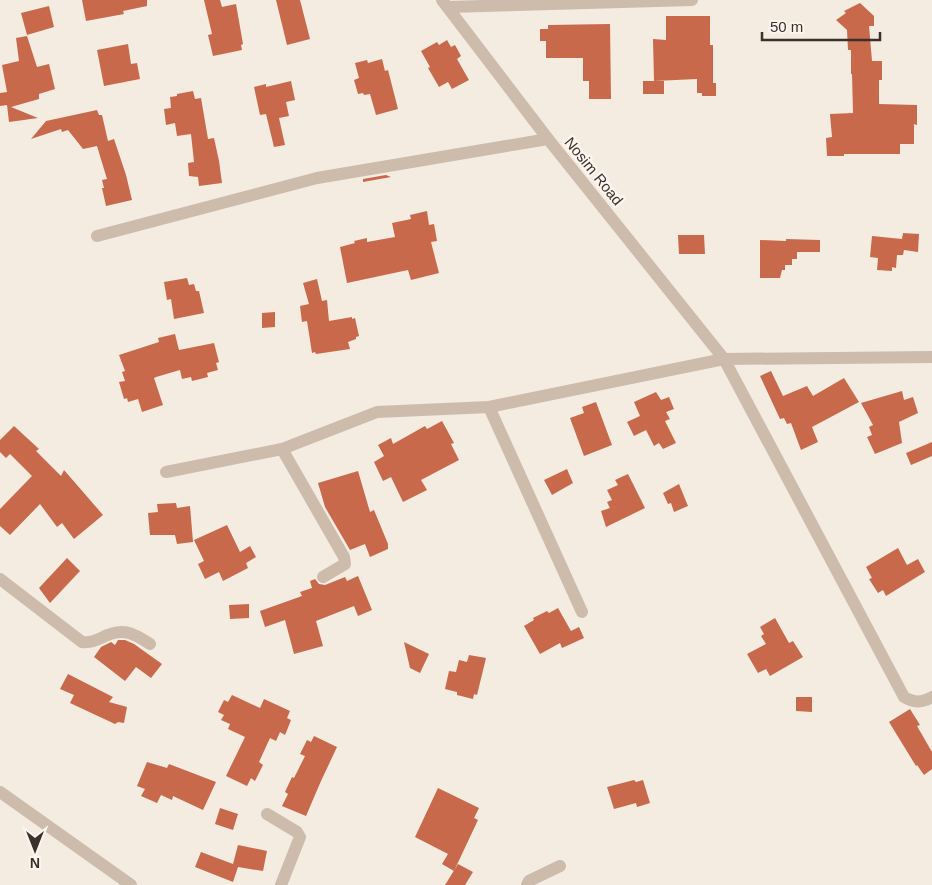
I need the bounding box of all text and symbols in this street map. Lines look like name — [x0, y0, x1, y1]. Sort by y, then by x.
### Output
scale bar — [762, 10, 880, 42]
text: 50 m — [770, 18, 803, 35]
street label: Nosim Road — [561, 134, 627, 208]
north arrow — [10, 825, 60, 875]
text: N — [30, 855, 40, 871]

